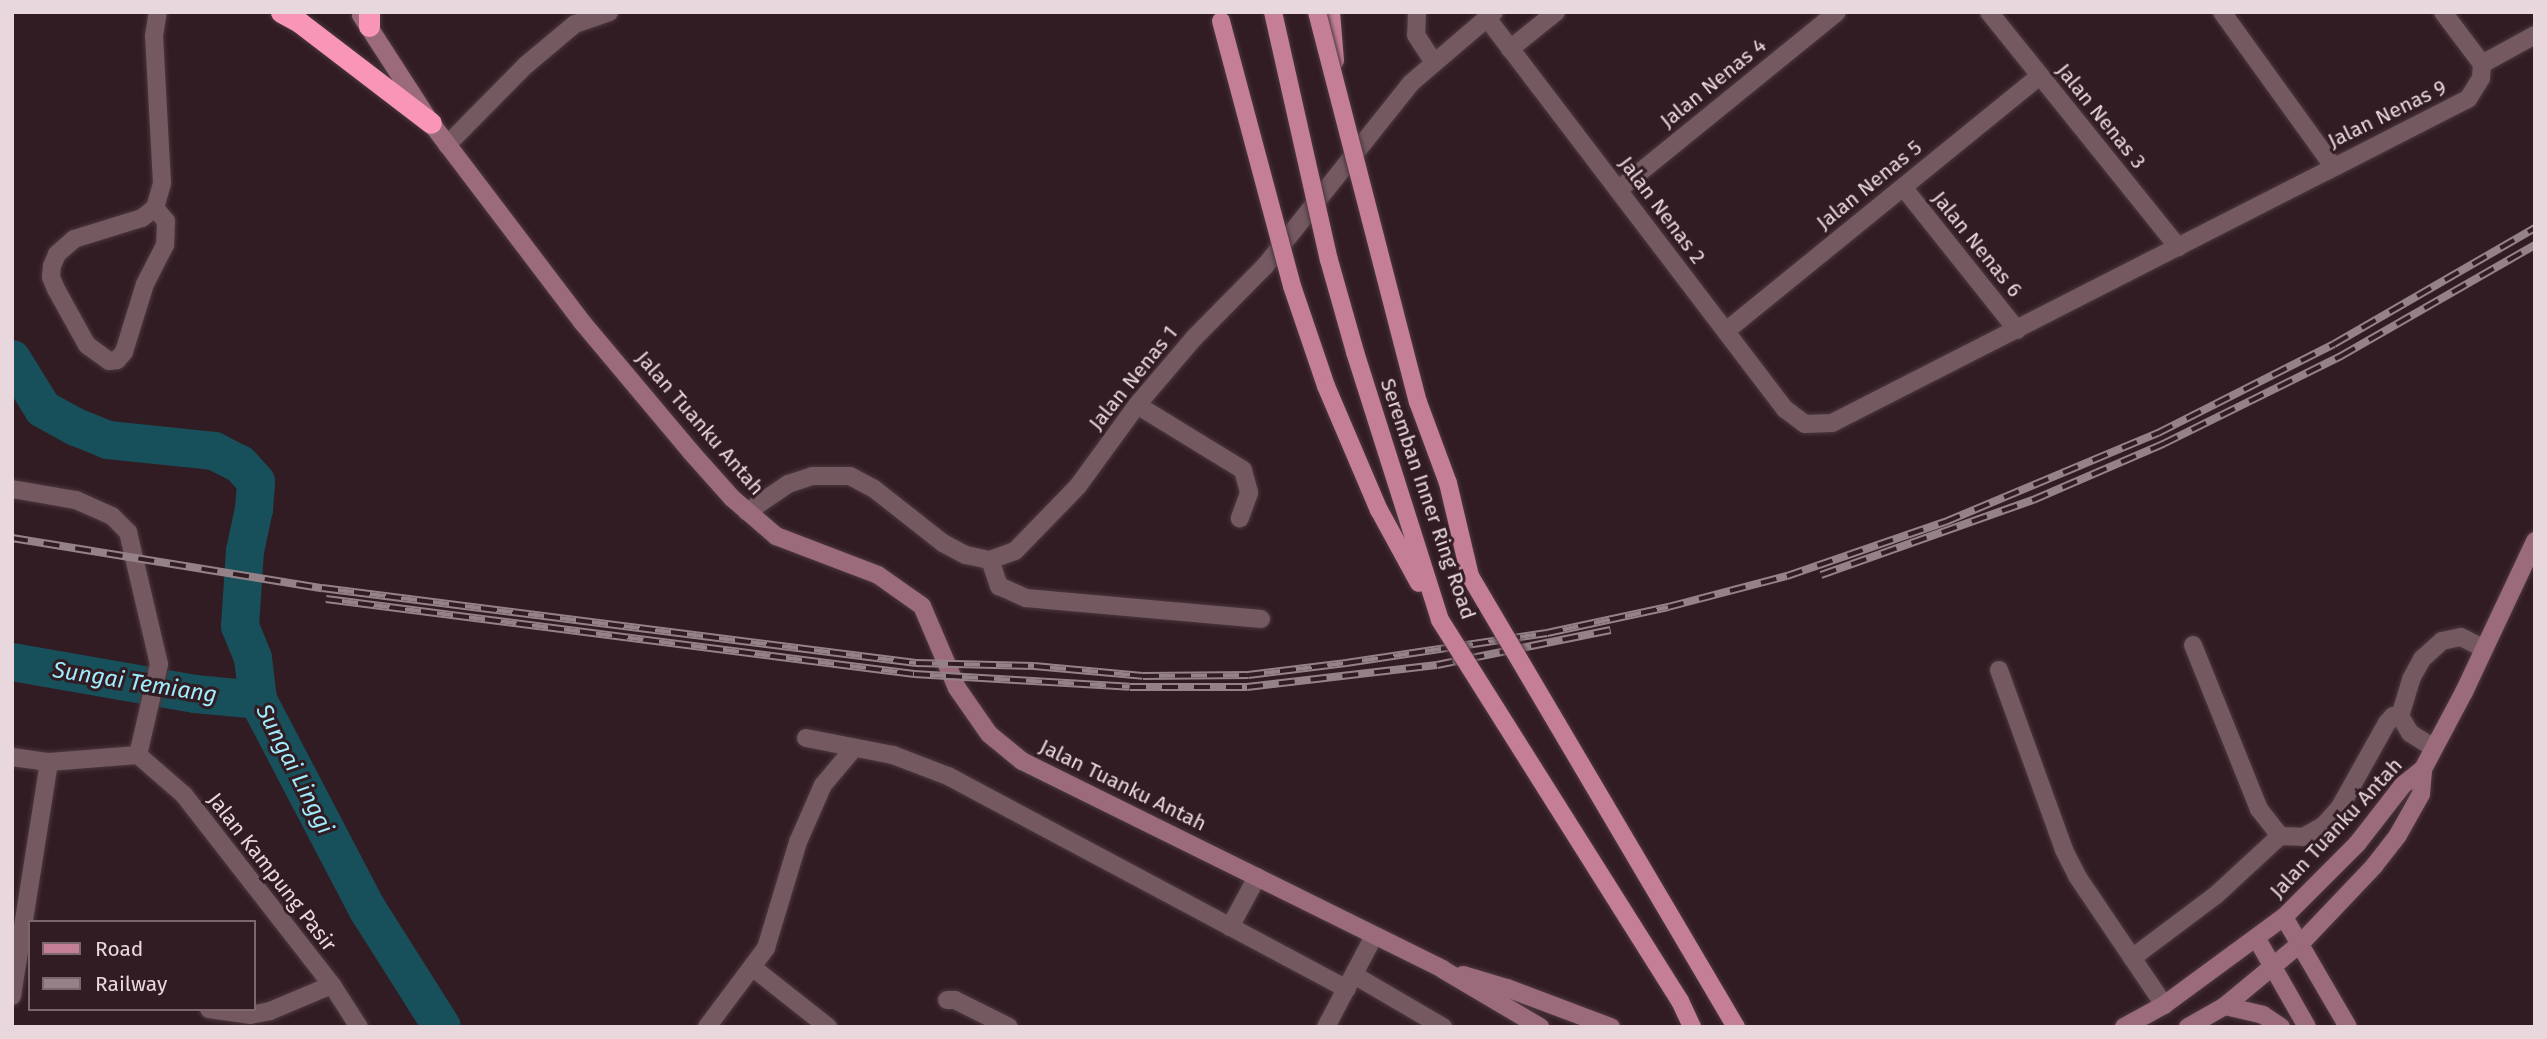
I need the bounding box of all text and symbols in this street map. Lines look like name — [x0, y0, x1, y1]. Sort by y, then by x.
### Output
street label: Jalan Nenas 4 — [1655, 33, 1771, 133]
street label: Jalan Nenas 3 — [2051, 58, 2151, 174]
street label: Jalan Nenas 9 — [2324, 74, 2450, 154]
street label: Jalan Nenas 5 — [1811, 135, 1927, 235]
street label: Jalan Nenas 2 — [1613, 151, 1711, 269]
street label: Jalan Nenas 6 — [1927, 186, 2027, 302]
street label: Jalan Nenas 1 — [1083, 321, 1183, 435]
street label: Jalan Tuanku Antah — [631, 346, 769, 500]
street label: Seremban Inner Ring Road — [1375, 375, 1481, 623]
water label: Sungai Temiang — [51, 655, 219, 709]
water label: Sungai Linggi — [250, 699, 340, 839]
street label: Jalan Tuanku Antah — [1035, 734, 1211, 836]
street label: Jalan Tuanku Antah — [2264, 753, 2408, 903]
street label: Jalan Kampung Pasir — [202, 788, 342, 956]
legend — [28, 920, 256, 1011]
text: Road — [95, 936, 143, 962]
text: Railway — [95, 971, 167, 997]

